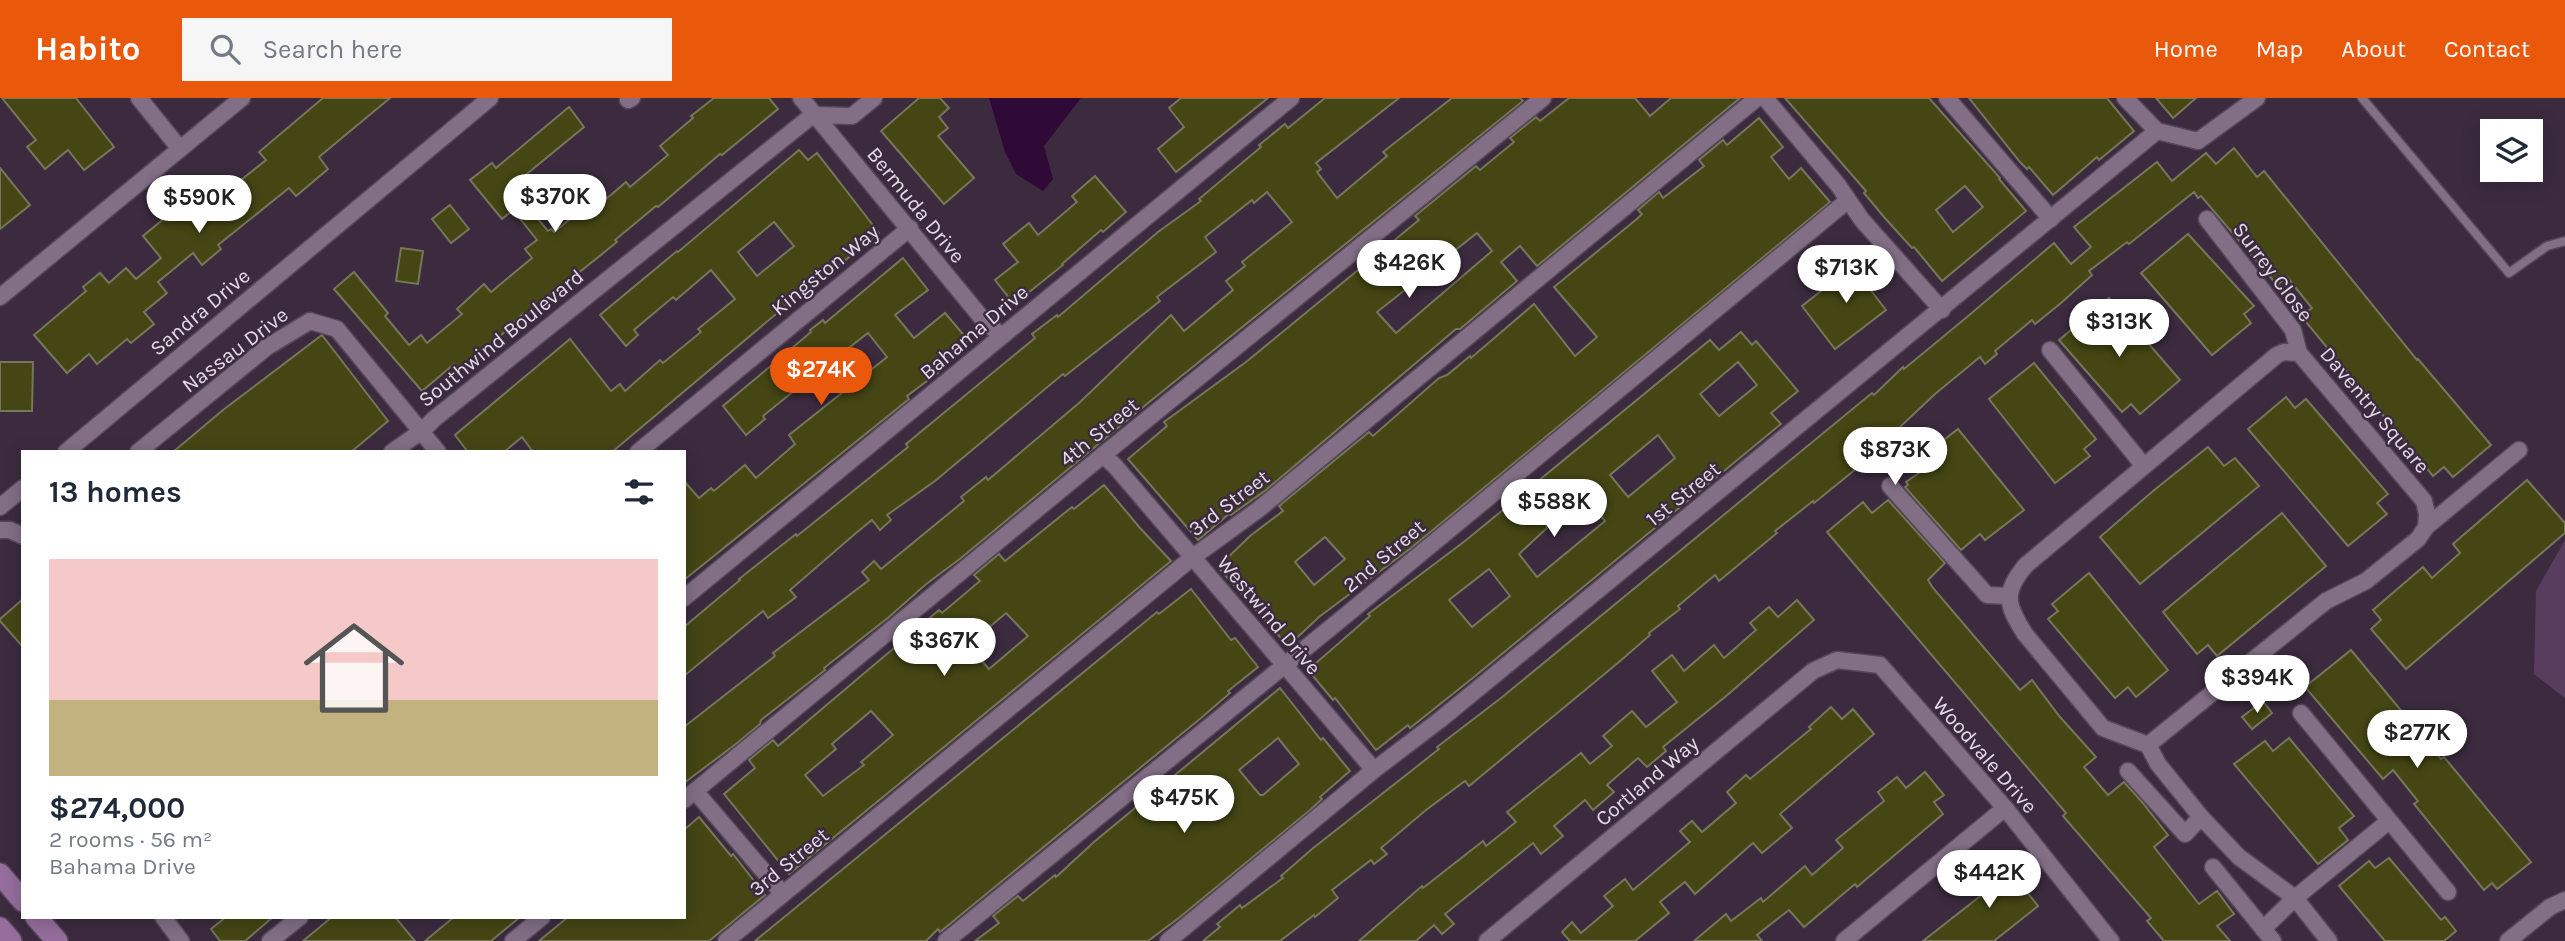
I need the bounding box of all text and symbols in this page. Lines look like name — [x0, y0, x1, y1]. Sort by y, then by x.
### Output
search box — [182, 18, 672, 81]
text: Habito — [35, 30, 140, 68]
icon: search — [206, 30, 244, 68]
text: Search here — [262, 34, 402, 65]
text: Home — [2154, 35, 2218, 63]
text: Map — [2256, 35, 2303, 63]
text: About — [2341, 35, 2406, 63]
text: Contact — [2444, 35, 2530, 63]
map controls — [2480, 119, 2543, 182]
button: layers — [2480, 119, 2543, 182]
street label: Bermuda Drive — [862, 142, 970, 268]
pin: $370K — [506, 174, 604, 234]
pin: $590K — [150, 176, 248, 235]
text: $370K — [519, 183, 591, 210]
text: $590K — [163, 184, 235, 211]
street label: Surrey Close — [2228, 218, 2318, 326]
street label: Kingston Way — [767, 219, 884, 321]
pin: $426K — [1360, 240, 1458, 300]
pin: $713K — [1797, 246, 1895, 305]
text: $426K — [1373, 249, 1445, 276]
text: $713K — [1814, 254, 1878, 281]
street label: Sandra Drive — [145, 263, 255, 361]
street label: Southwind Boulevard — [414, 264, 588, 412]
street label: Bahama Drive — [915, 280, 1033, 384]
pin: $313K — [2070, 300, 2168, 359]
street label: Nassau Drive — [177, 302, 293, 398]
text: $313K — [2085, 308, 2153, 335]
street label: Daventry Square — [2315, 342, 2435, 478]
pin: $274K — [772, 348, 870, 407]
text: $274K — [786, 356, 856, 383]
street label: 4th Street — [1055, 393, 1144, 471]
pin: $873K — [1846, 428, 1944, 487]
text: $873K — [1859, 436, 1931, 463]
street label: 1st Street — [1641, 457, 1725, 531]
street label: 3rd Street — [1184, 465, 1274, 541]
icon: filters — [620, 473, 658, 511]
text: 13 homes — [49, 474, 182, 510]
pin: $588K — [1505, 480, 1603, 539]
text: $588K — [1517, 488, 1591, 515]
street label: 2nd Street — [1338, 515, 1430, 597]
street label: Westwind Drive — [1212, 550, 1326, 680]
icon: home — [291, 605, 417, 731]
pin: $367K — [895, 618, 993, 678]
text: $367K — [909, 627, 979, 654]
pin: $394K — [2208, 656, 2306, 715]
text: $394K — [2221, 664, 2293, 691]
street label: Woodvale Drive — [1928, 692, 2042, 818]
pin: $277K — [2368, 710, 2466, 770]
text: $277K — [2383, 719, 2451, 746]
street label: Cortland Way — [1591, 731, 1703, 831]
pin: $475K — [1135, 776, 1233, 835]
text: $475K — [1149, 784, 1219, 811]
text: $274,000 — [49, 790, 185, 826]
street label: 3rd Street — [745, 823, 834, 901]
text: 2 rooms · 56 m² — [49, 826, 212, 853]
pin: $442K — [1940, 850, 2038, 910]
text: Bahama Drive — [49, 853, 196, 880]
text: $442K — [1953, 859, 2025, 886]

